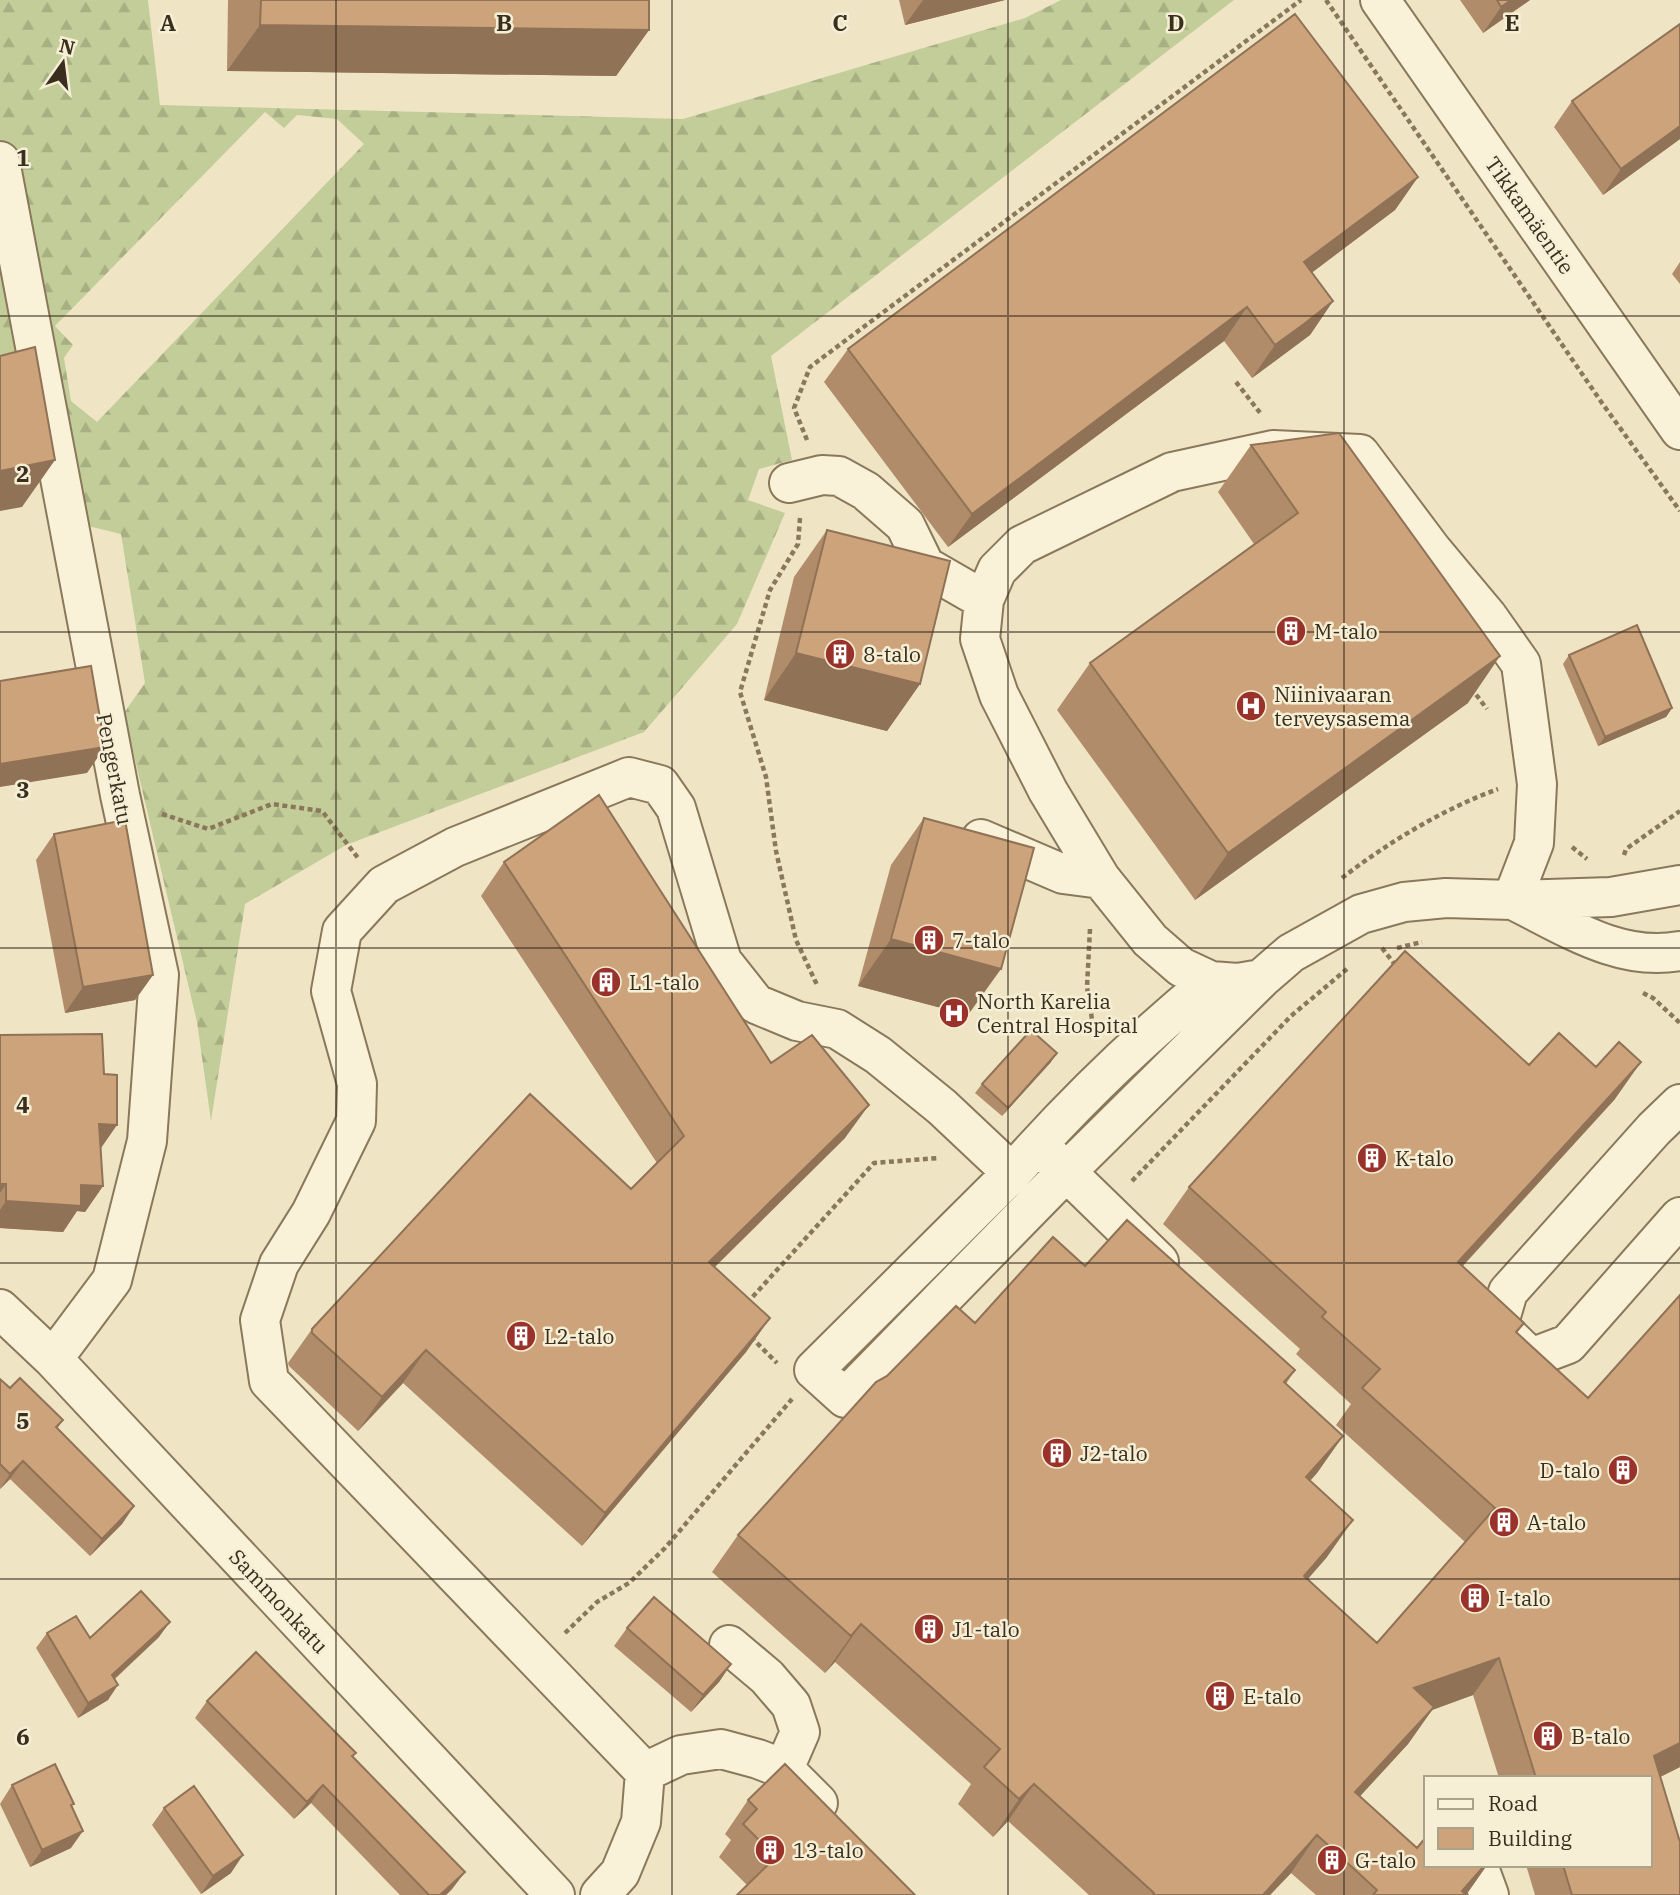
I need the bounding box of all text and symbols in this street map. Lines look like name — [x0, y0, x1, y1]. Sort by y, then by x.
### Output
text: A — [160, 7, 176, 37]
text: B — [496, 7, 512, 37]
text: C — [832, 7, 848, 37]
text: D — [1167, 7, 1185, 37]
text: E — [1504, 7, 1520, 37]
north arrow — [28, 28, 98, 98]
text: N — [57, 33, 77, 60]
text: 1 — [16, 142, 30, 172]
street label: Tikkamäentie — [1479, 151, 1581, 279]
text: 2 — [16, 458, 30, 488]
building icon: M-talo — [1274, 614, 1308, 648]
place label: M-talo — [1314, 617, 1378, 645]
building icon: 8-talo — [823, 637, 857, 671]
place label: 8-talo — [863, 640, 921, 668]
place label: Niinivaaran terveysasema — [1274, 680, 1411, 732]
hospital icon: Niinivaaran terveysasema — [1234, 689, 1268, 723]
street label: Pengerkatu — [90, 711, 140, 827]
text: 3 — [16, 774, 30, 804]
building icon: 7-talo — [912, 923, 946, 957]
place label: 7-talo — [952, 926, 1010, 954]
building icon: L1-talo — [589, 965, 623, 999]
place label: L1-talo — [629, 968, 699, 996]
place label: North Karelia Central Hospital — [977, 987, 1138, 1039]
hospital icon: North Karelia Central Hospital — [937, 996, 971, 1030]
text: 4 — [16, 1089, 30, 1119]
building icon: K-talo — [1355, 1141, 1389, 1175]
place label: K-talo — [1395, 1144, 1454, 1172]
building icon: L2-talo — [504, 1319, 538, 1353]
place label: L2-talo — [544, 1322, 614, 1350]
text: 5 — [16, 1405, 30, 1435]
building icon: J2-talo — [1040, 1436, 1074, 1470]
place label: J2-talo — [1080, 1439, 1147, 1467]
building icon: D-talo — [1606, 1453, 1640, 1487]
place label: D-talo — [1539, 1456, 1600, 1484]
building icon: A-talo — [1487, 1505, 1521, 1539]
place label: A-talo — [1527, 1508, 1586, 1536]
street label: Sammonkatu — [223, 1543, 335, 1659]
building icon: I-talo — [1458, 1581, 1492, 1615]
place label: I-talo — [1498, 1584, 1551, 1612]
building icon: J1-talo — [912, 1612, 946, 1646]
place label: J1-talo — [952, 1615, 1019, 1643]
building icon: E-talo — [1203, 1679, 1237, 1713]
place label: E-talo — [1243, 1682, 1301, 1710]
building icon: B-talo — [1531, 1719, 1565, 1753]
text: 6 — [16, 1721, 30, 1751]
place label: B-talo — [1571, 1722, 1630, 1750]
legend — [1424, 1776, 1652, 1867]
text: Road — [1488, 1789, 1538, 1817]
text: Building — [1488, 1824, 1573, 1852]
building icon: 13-talo — [753, 1833, 787, 1867]
place label: 13-talo — [793, 1836, 863, 1864]
building icon: G-talo — [1315, 1843, 1349, 1877]
place label: G-talo — [1355, 1846, 1416, 1874]

